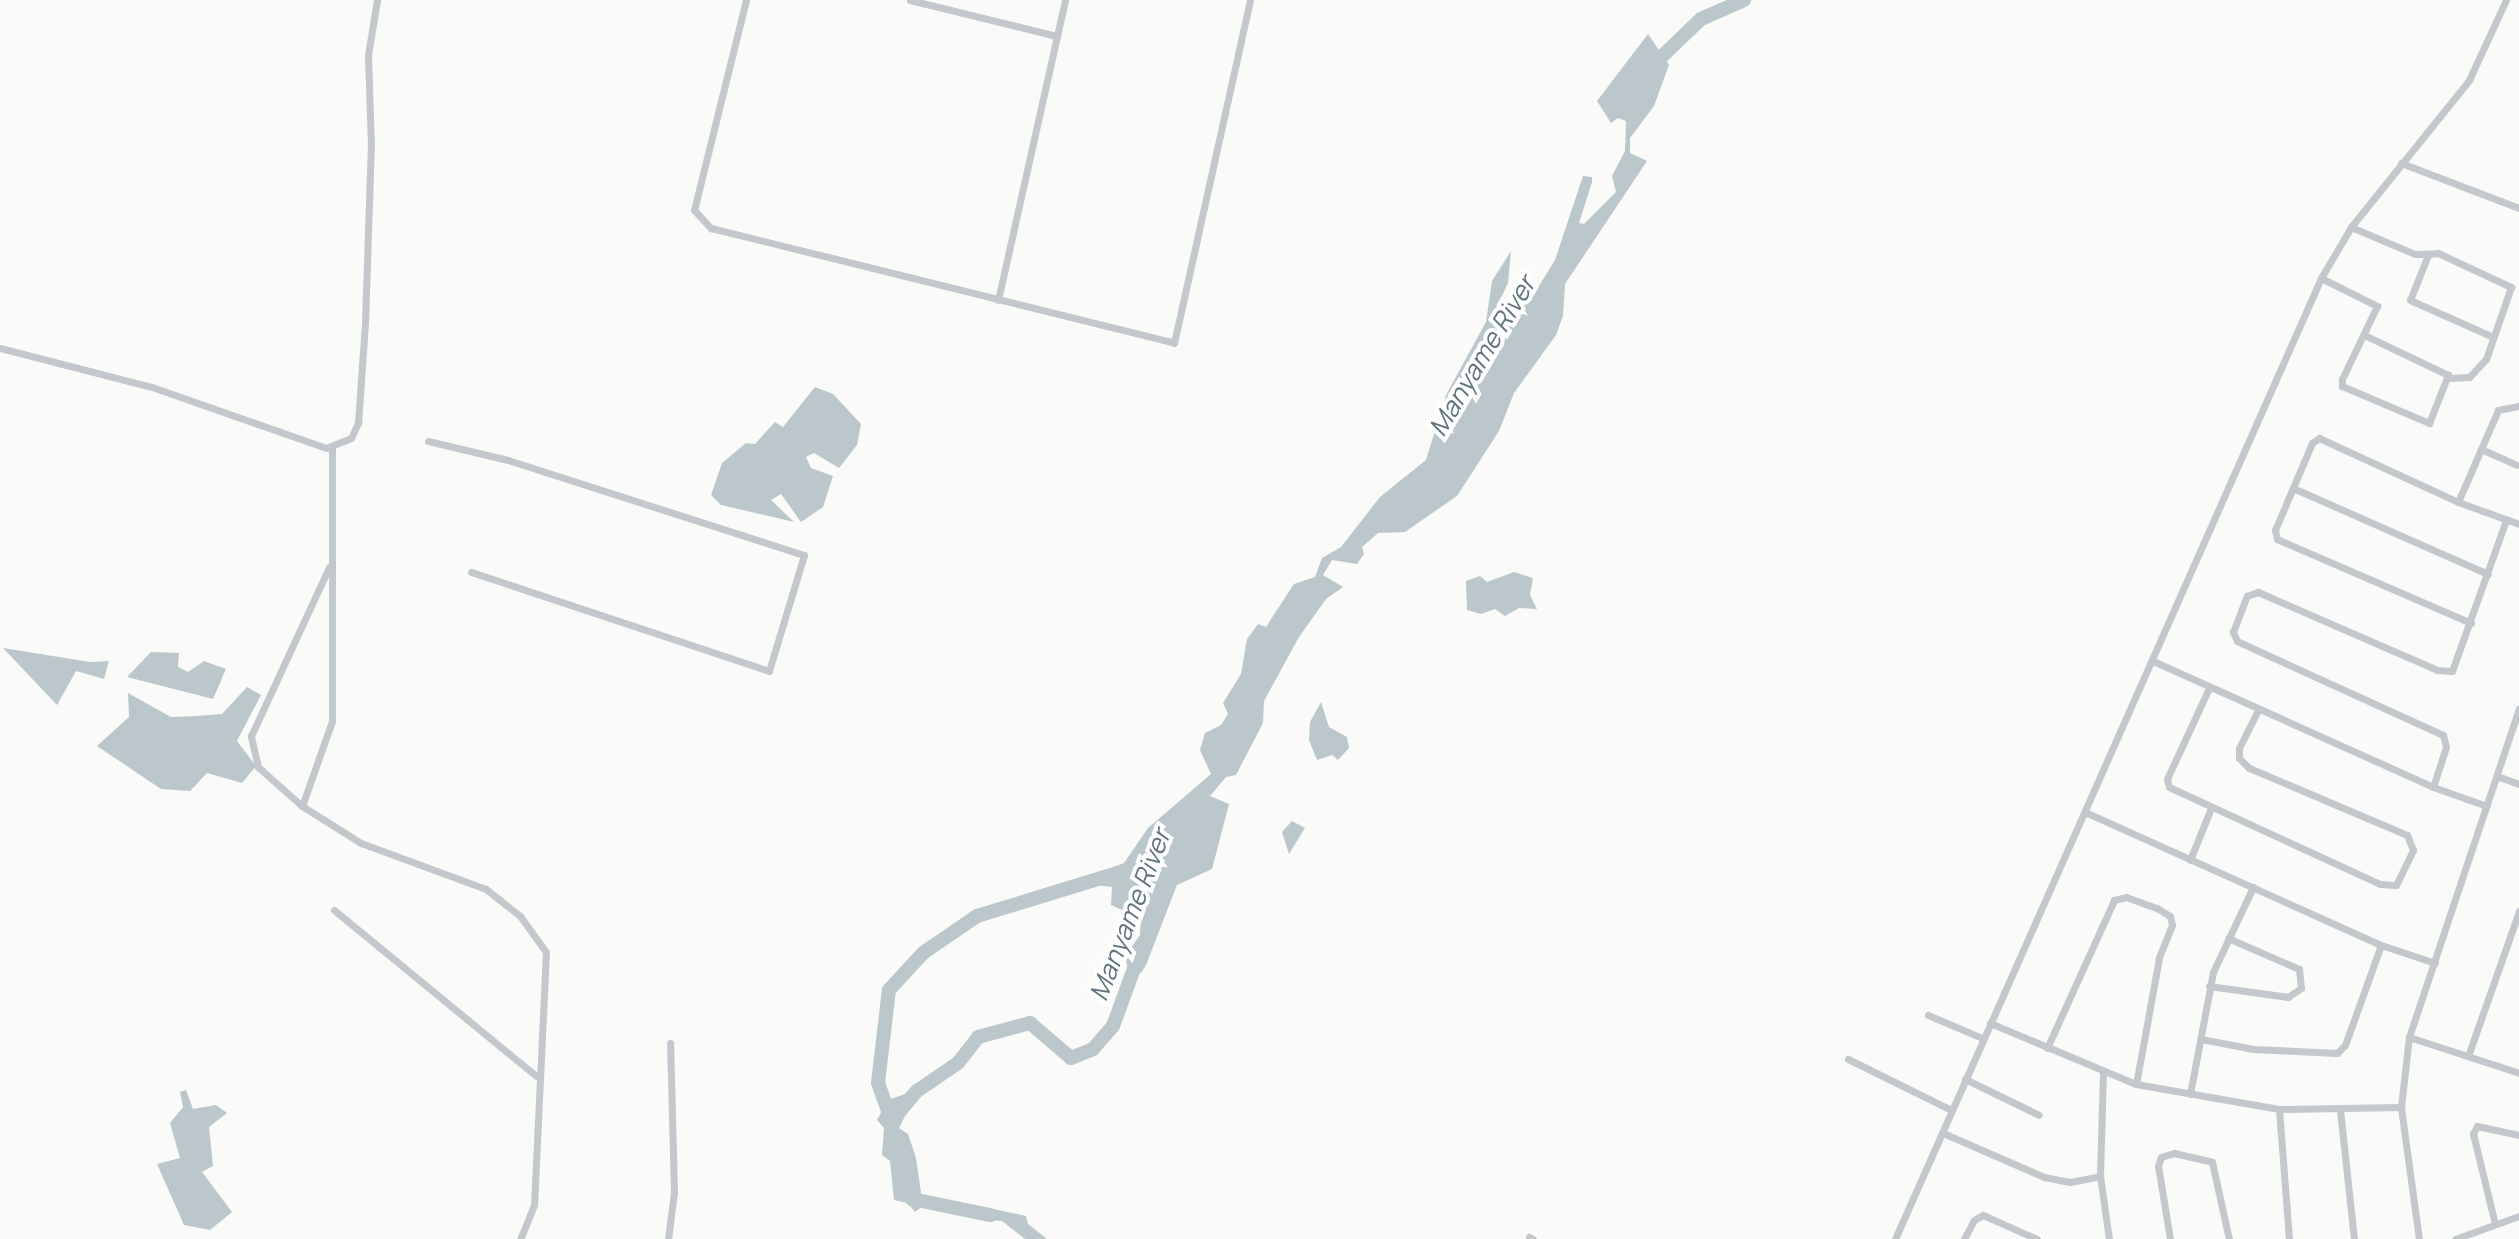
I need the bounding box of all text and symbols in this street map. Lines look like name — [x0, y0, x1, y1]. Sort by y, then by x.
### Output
water label: Manyame River — [1422, 270, 1542, 442]
water label: Manyame River — [1083, 825, 1177, 1005]

